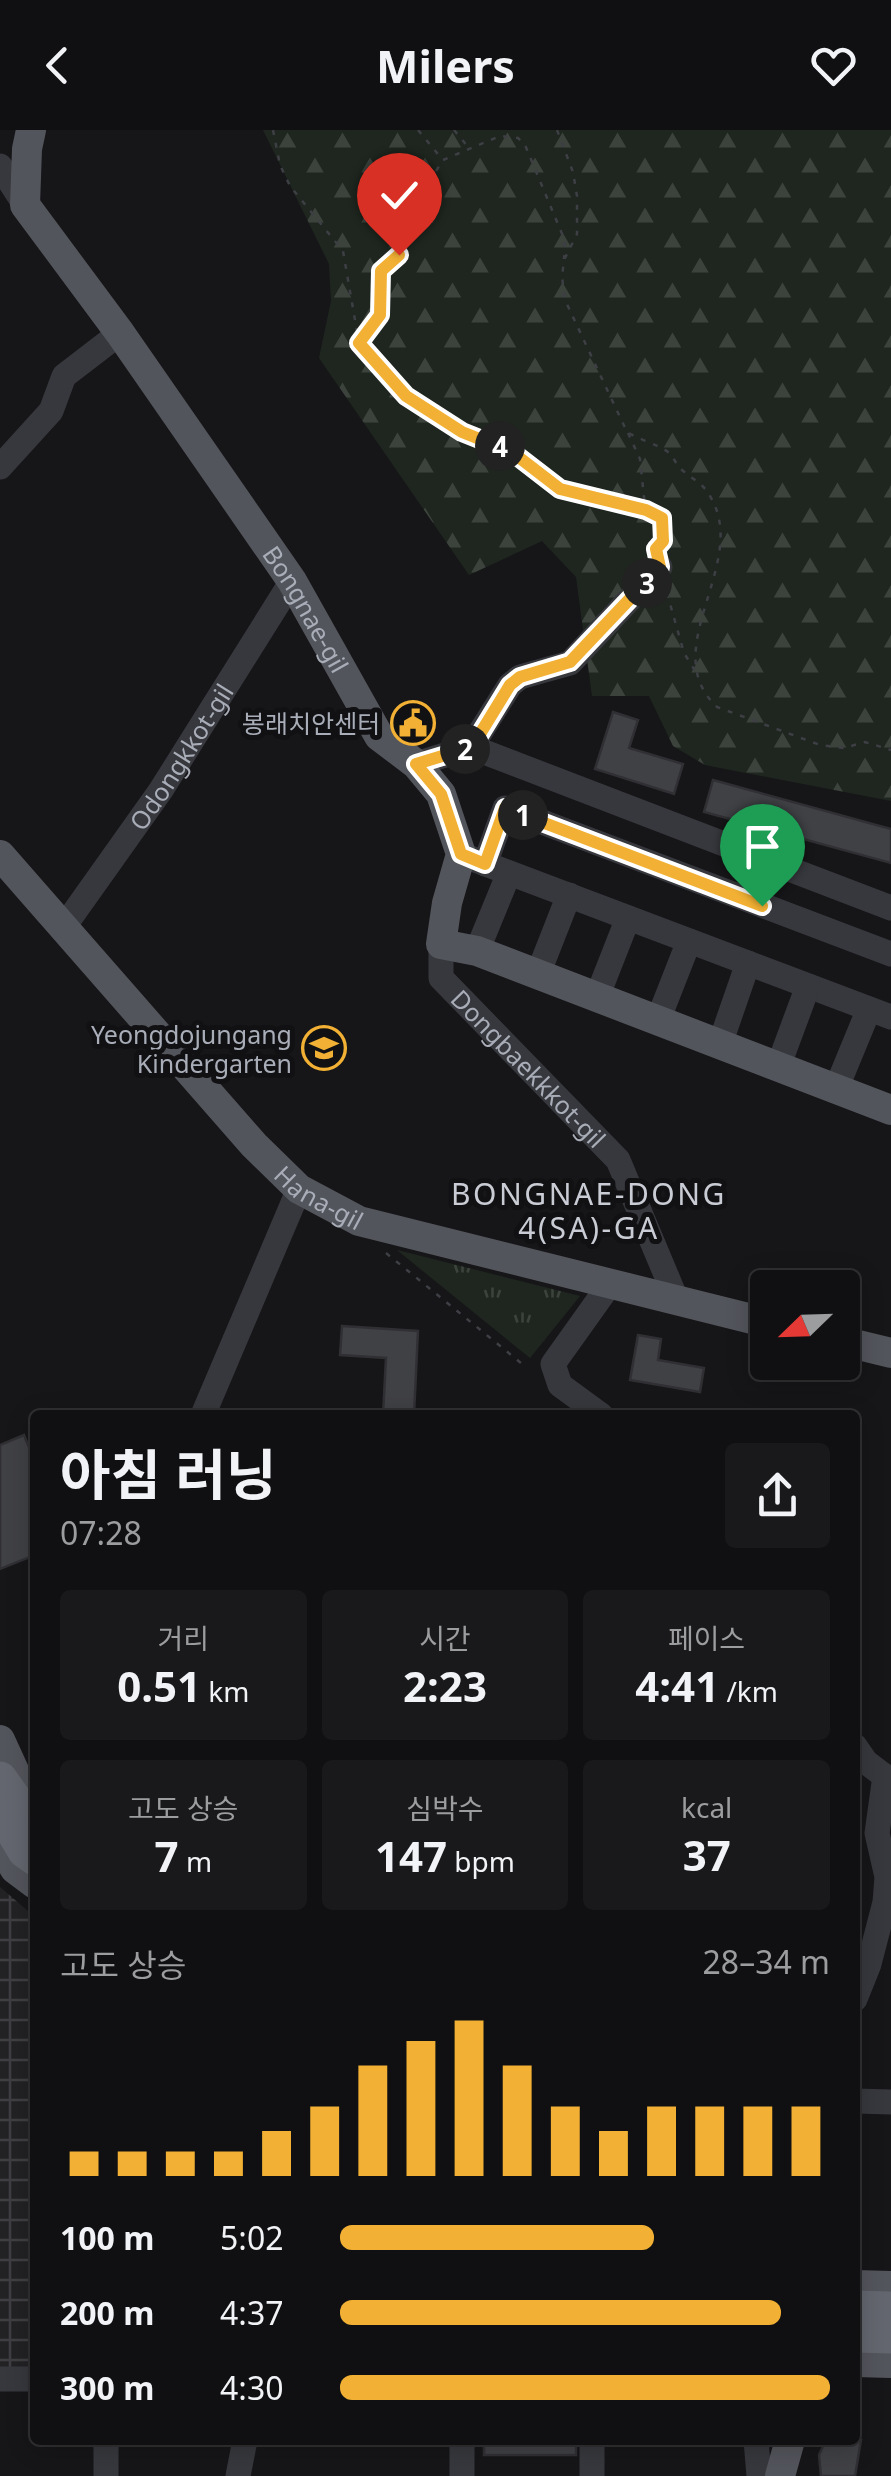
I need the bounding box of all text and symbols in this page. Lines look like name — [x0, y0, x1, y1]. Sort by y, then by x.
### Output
text: Milers — [376, 35, 515, 96]
icon: back — [30, 38, 85, 93]
icon: heart — [806, 38, 861, 93]
pin — [357, 153, 442, 256]
icon: check — [372, 168, 427, 223]
pin: 4 — [475, 421, 525, 471]
text: 4 — [492, 427, 508, 465]
street label: Bongnae-gil — [255, 539, 357, 679]
pin: 3 — [622, 558, 672, 608]
text: 3 — [639, 564, 655, 602]
street label: Odongkkot-gil — [121, 677, 241, 837]
public building icon: 봉래치안센터 — [390, 700, 436, 746]
place label: 봉래치안센터 — [242, 706, 380, 740]
pin: 2 — [440, 724, 490, 774]
text: 2 — [457, 730, 473, 768]
pin: 1 — [498, 790, 548, 840]
text: 1 — [515, 796, 531, 834]
pin — [720, 804, 805, 907]
icon: arrive — [735, 819, 790, 874]
street label: Dongbaekkkot-gil — [444, 982, 614, 1155]
place label: Yeongdojungang Kindergarten — [91, 1017, 292, 1080]
school or university icon: Yeongdojungang Kindergarten — [301, 1025, 347, 1071]
street label: Hana-gil — [267, 1158, 369, 1237]
district label: BONGNAE-DONG 4(SA)-GA — [451, 1173, 727, 1248]
north arrow — [750, 1270, 860, 1380]
map controls — [750, 1270, 860, 1380]
text: 아침 러닝 — [60, 1436, 277, 1511]
button: share — [725, 1443, 830, 1548]
text: 07:28 — [60, 1511, 142, 1554]
text: 거리 — [158, 1619, 209, 1657]
text: 시간 — [419, 1619, 471, 1657]
text: 페이스 — [668, 1619, 745, 1657]
text: 0.51 — [117, 1657, 201, 1714]
text: 2:23 — [403, 1657, 487, 1714]
text: 4:41 — [635, 1657, 719, 1714]
text: km — [201, 1672, 249, 1710]
text: /km — [719, 1672, 778, 1710]
text: kcal — [681, 1788, 732, 1826]
text: 고도 상승 — [128, 1789, 238, 1827]
text: 심박수 — [406, 1789, 484, 1827]
text: 37 — [683, 1826, 731, 1883]
text: 7 — [155, 1827, 179, 1884]
text: 147 — [375, 1827, 447, 1884]
text: m — [179, 1842, 212, 1880]
text: bpm — [447, 1842, 515, 1880]
text: 28–34 m — [703, 1940, 830, 1983]
text: 고도 상승 — [60, 1943, 186, 1986]
text: 100 m — [60, 2216, 154, 2259]
text: 5:02 — [220, 2216, 284, 2259]
text: 200 m — [60, 2291, 154, 2334]
text: 4:37 — [220, 2291, 284, 2334]
text: 300 m — [60, 2366, 154, 2409]
text: 4:30 — [220, 2366, 284, 2409]

